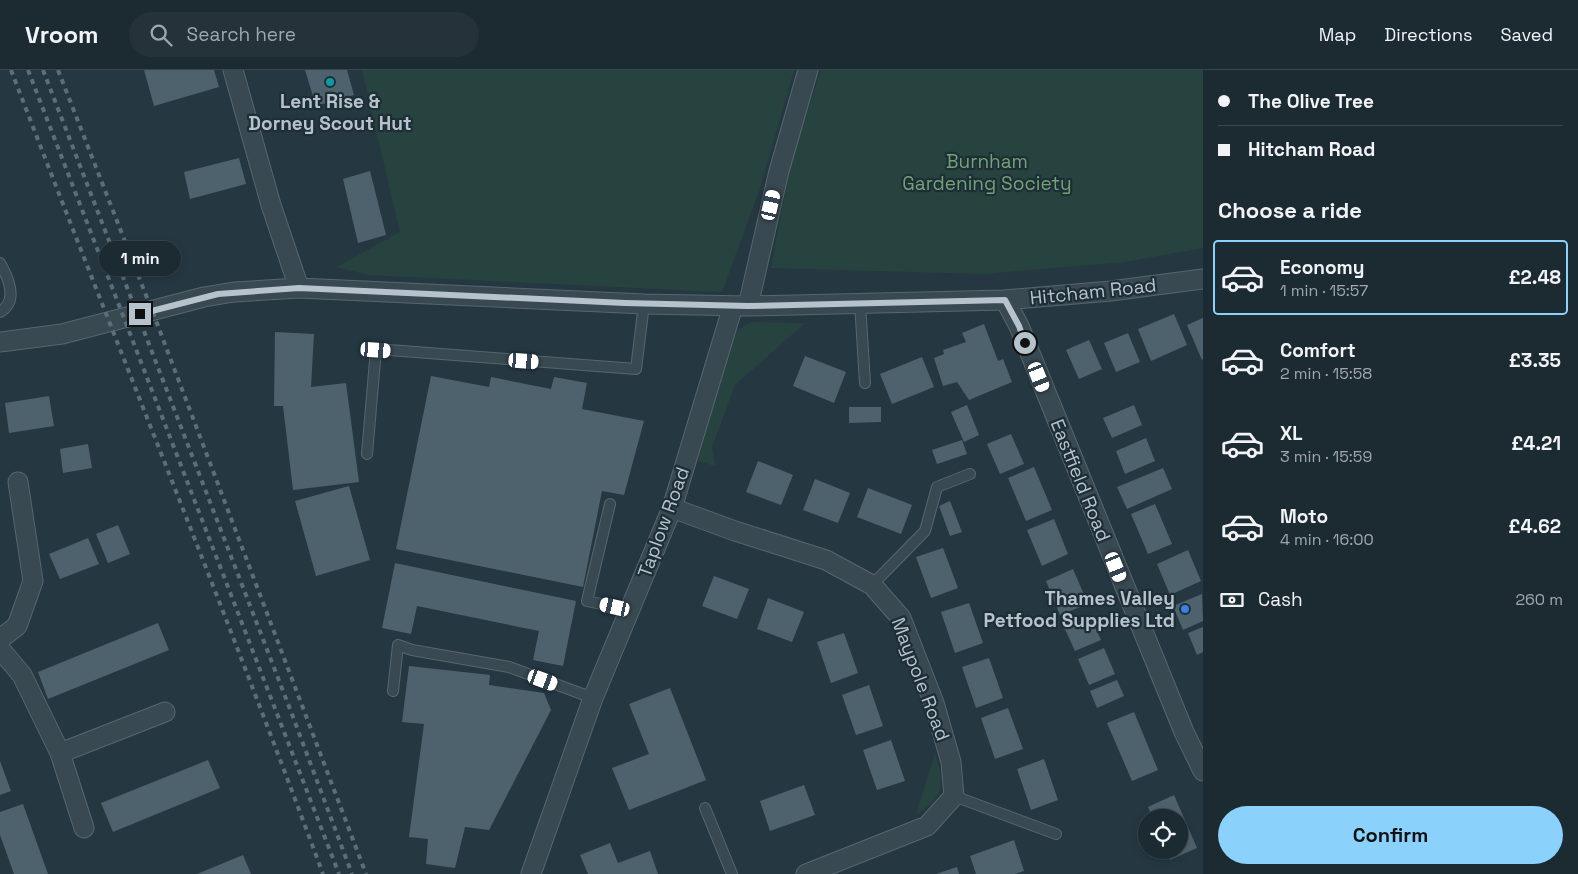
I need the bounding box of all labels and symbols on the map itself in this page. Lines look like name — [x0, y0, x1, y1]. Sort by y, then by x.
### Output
marker: Lent Rise & Dorney Scout Hut — [324, 76, 336, 88]
place label: Lent Rise & Dorney Scout Hut — [248, 89, 412, 136]
park label: Burnham Gardening Society — [902, 149, 1072, 196]
car — [760, 189, 781, 221]
callout: 1 min — [99, 242, 181, 276]
street label: Hitcham Road — [1028, 272, 1158, 311]
route end — [129, 303, 151, 325]
route start — [1014, 332, 1036, 354]
car — [360, 341, 391, 359]
car — [508, 352, 539, 370]
car — [1026, 360, 1051, 394]
street label: Eastfield Road — [1045, 415, 1116, 545]
street label: Taplow Road — [632, 464, 695, 581]
car — [1103, 550, 1128, 584]
place label: Thames Valley Petfood Supplies Ltd — [984, 586, 1175, 633]
car — [598, 596, 631, 618]
marker: Thames Valley Petfood Supplies Ltd — [1179, 603, 1191, 615]
street label: Maypole Road — [886, 614, 956, 744]
car — [526, 668, 559, 692]

